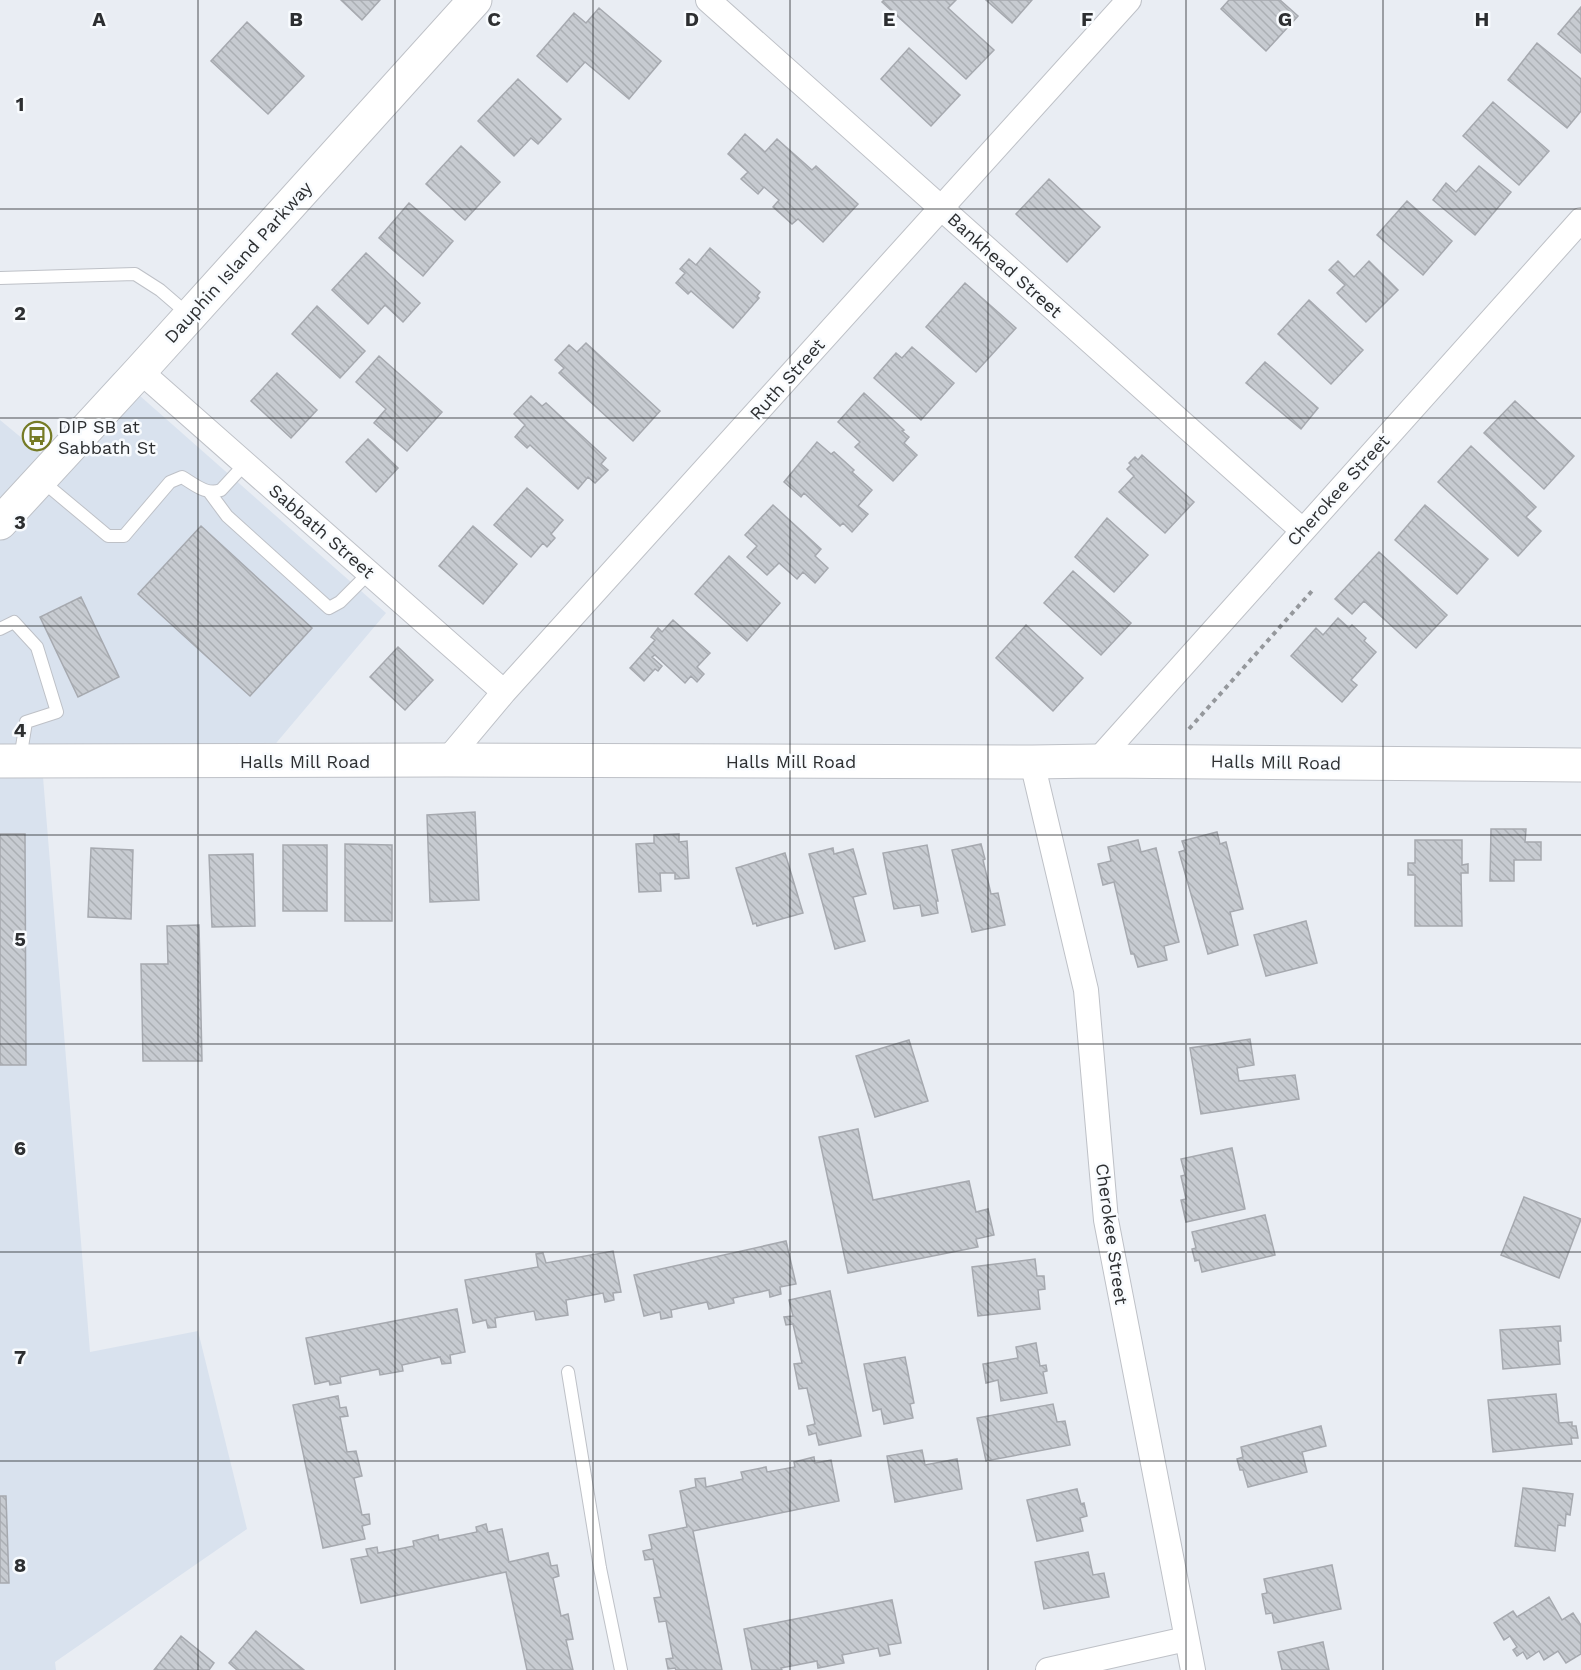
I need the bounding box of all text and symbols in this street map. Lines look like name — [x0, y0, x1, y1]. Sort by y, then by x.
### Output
text: A — [92, 7, 106, 31]
text: B — [289, 7, 303, 31]
text: C — [487, 7, 501, 31]
text: D — [685, 7, 699, 31]
text: E — [883, 7, 895, 31]
text: F — [1081, 7, 1093, 31]
text: G — [1278, 7, 1292, 31]
text: H — [1475, 7, 1489, 31]
text: 1 — [16, 92, 24, 116]
street label: Dauphin Island Parkway — [160, 176, 317, 347]
street label: Bankhead Street — [943, 208, 1067, 322]
text: 2 — [14, 301, 26, 325]
street label: Ruth Street — [745, 334, 829, 424]
place label: DIP SB at Sabbath St — [58, 416, 156, 458]
bus stop icon: DIP SB at Sabbath St — [21, 420, 53, 452]
street label: Cherokee Street — [1282, 430, 1394, 550]
street label: Sabbath Street — [265, 479, 379, 583]
text: 3 — [14, 510, 26, 534]
text: 4 — [14, 718, 27, 742]
street label: Halls Mill Road — [1211, 750, 1341, 774]
street label: Halls Mill Road — [240, 751, 370, 772]
street label: Halls Mill Road — [726, 751, 856, 772]
text: 5 — [14, 927, 26, 951]
text: 6 — [14, 1136, 26, 1160]
street label: Cherokee Street — [1092, 1162, 1132, 1307]
text: 7 — [14, 1345, 26, 1369]
text: 8 — [14, 1553, 26, 1577]

